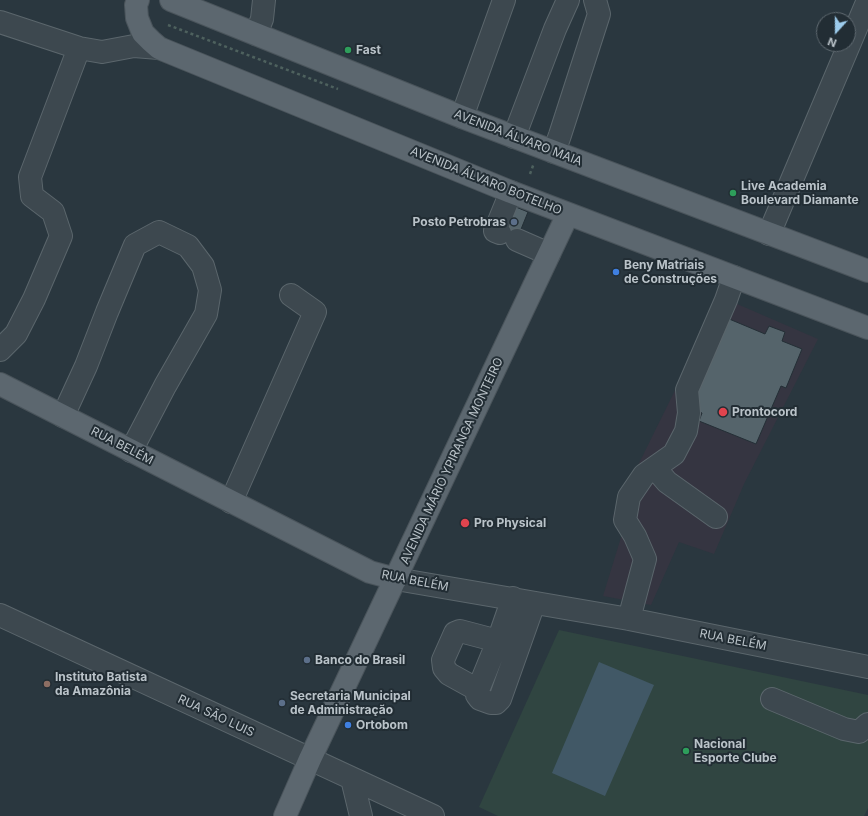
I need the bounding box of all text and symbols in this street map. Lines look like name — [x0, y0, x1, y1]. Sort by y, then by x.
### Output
north arrow — [816, 12, 856, 52]
text: N — [826, 34, 838, 50]
place label: Fast — [356, 43, 381, 57]
marker: Fast — [343, 45, 353, 55]
street label: AVENIDA ÁLVARO MAIA — [452, 107, 584, 169]
street label: AVENIDA ÁLVARO BOTELHO — [408, 144, 564, 218]
place label: Live Academia Boulevard Diamante — [741, 179, 859, 207]
marker: Live Academia Boulevard Diamante — [728, 188, 738, 198]
place label: Posto Petrobras — [413, 215, 506, 229]
marker: Posto Petrobras — [509, 217, 519, 227]
place label: Beny Matriais de Construções — [624, 258, 717, 286]
marker: Beny Matriais de Construções — [611, 267, 621, 277]
street label: AVENIDA MÁRIO YPIRANGA MONTEIRO — [398, 355, 506, 567]
place label: Prontocord — [732, 405, 797, 419]
marker: Prontocord — [717, 406, 729, 418]
street label: RUA BELÉM — [88, 424, 156, 468]
place label: Pro Physical — [474, 516, 546, 530]
marker: Pro Physical — [459, 517, 471, 529]
street label: RUA BELÉM — [380, 567, 450, 595]
street label: RUA BELÉM — [698, 626, 768, 654]
place label: Banco do Brasil — [315, 653, 405, 667]
marker: Banco do Brasil — [302, 655, 312, 665]
place label: Instituto Batista da Amazônia — [55, 670, 147, 698]
marker: Instituto Batista da Amazônia — [42, 679, 52, 689]
place label: Secretaria Municipal de Administração — [290, 689, 411, 717]
street label: RUA SÃO LUIS — [175, 692, 257, 740]
marker: Secretaria Municipal de Administração — [277, 698, 287, 708]
place label: Ortobom — [356, 718, 408, 732]
marker: Ortobom — [343, 720, 353, 730]
place label: Nacional Esporte Clube — [694, 737, 777, 765]
marker: Nacional Esporte Clube — [681, 746, 691, 756]

